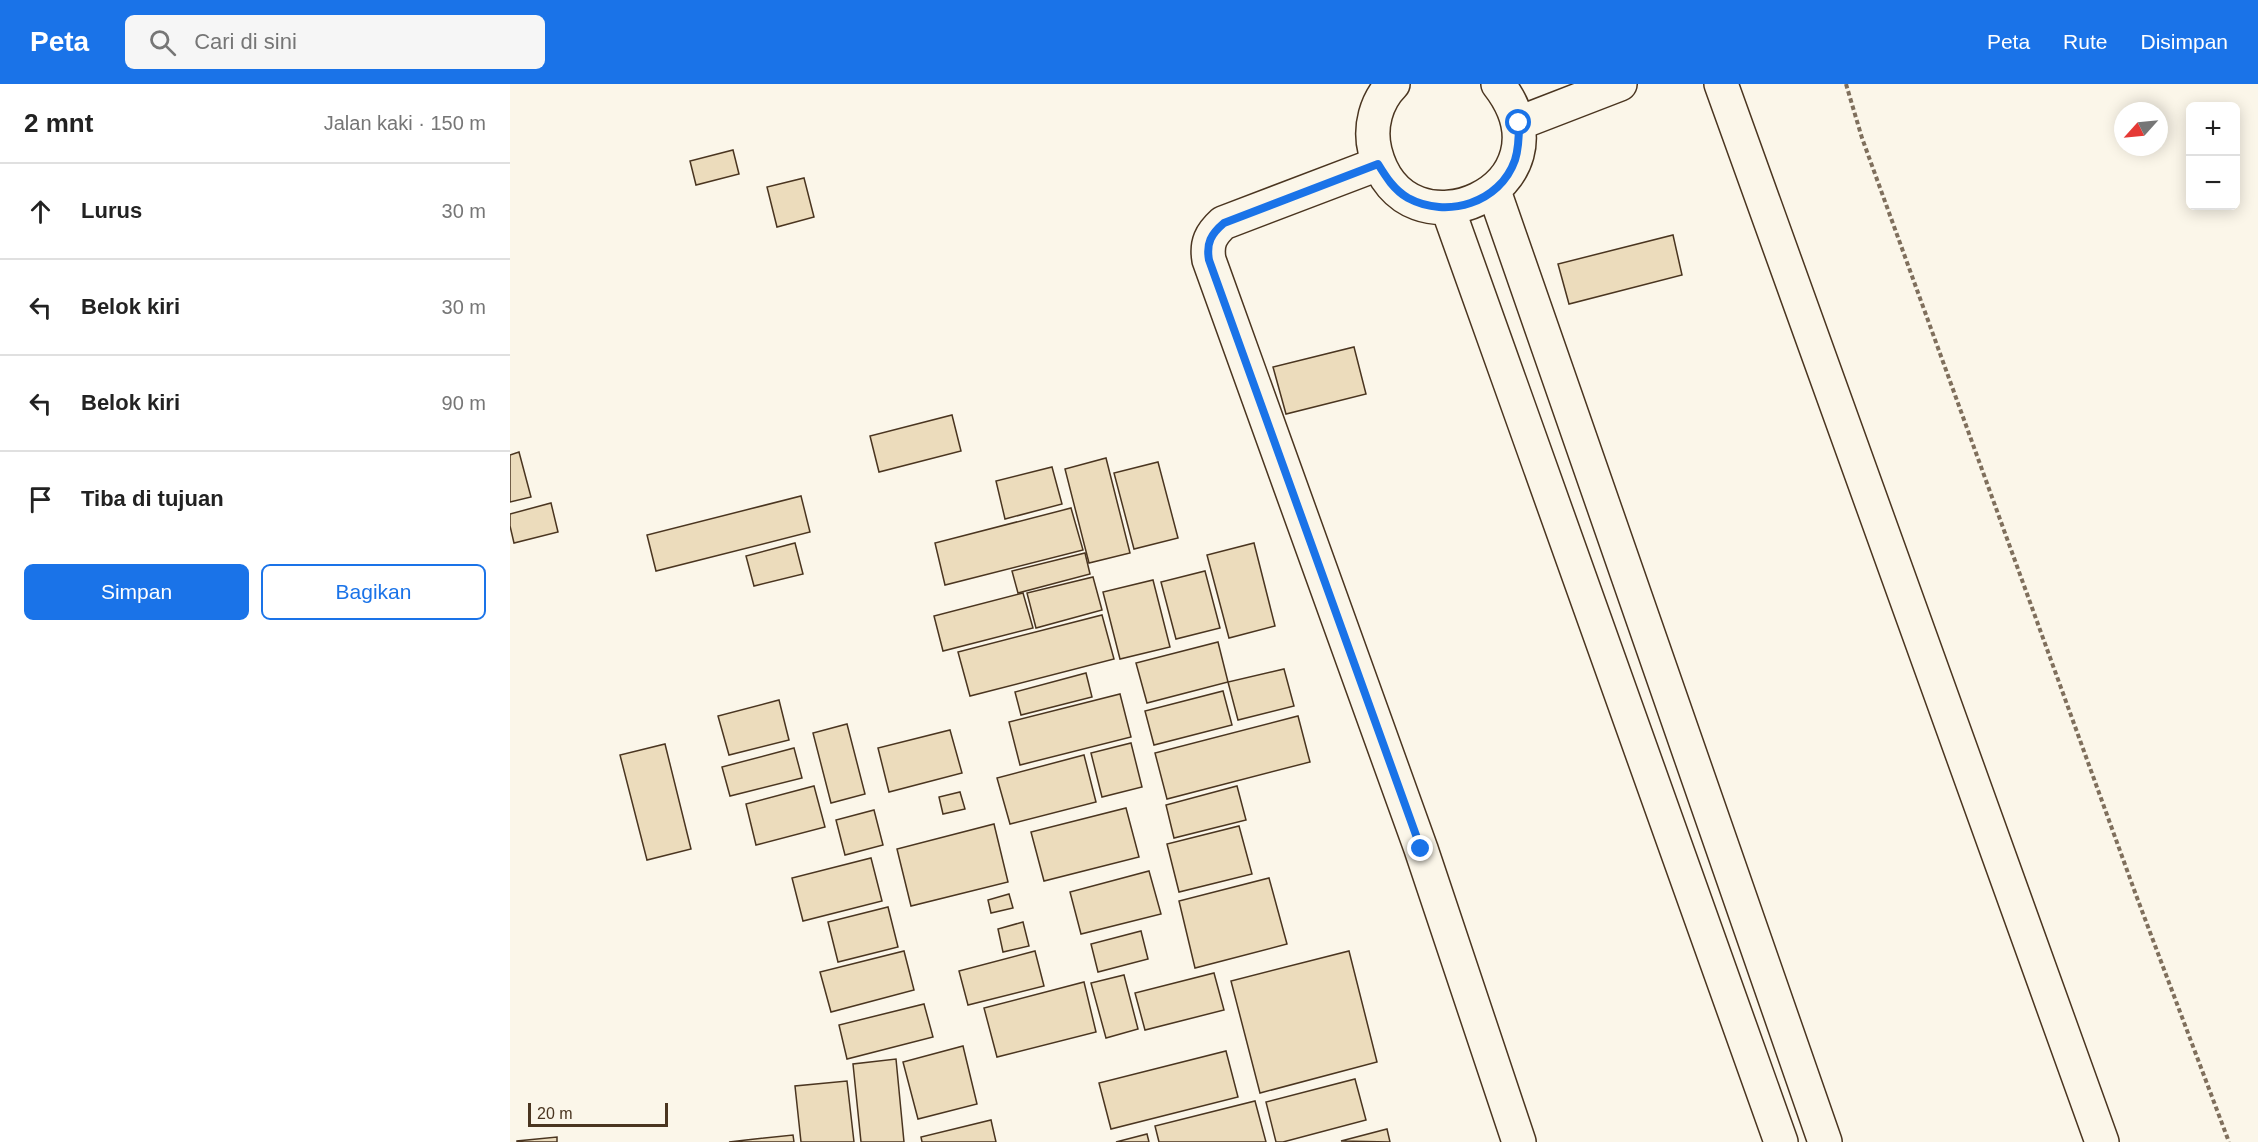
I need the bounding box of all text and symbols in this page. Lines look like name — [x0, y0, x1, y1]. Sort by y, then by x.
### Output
search box — [125, 15, 545, 69]
text: Peta — [30, 26, 89, 57]
icon: search — [146, 26, 179, 59]
text: Cari di sini — [194, 29, 297, 54]
text: Peta — [1987, 30, 2030, 53]
text: Rute — [2063, 30, 2107, 53]
text: Disimpan — [2140, 30, 2228, 53]
north arrow — [2114, 102, 2168, 156]
map controls — [2186, 102, 2240, 210]
button: + — [2186, 102, 2240, 156]
text: 2 mnt — [24, 108, 93, 138]
route start — [1505, 109, 1531, 135]
text: Jalan kaki · 150 m — [324, 112, 486, 134]
button: − — [2186, 156, 2240, 210]
icon: ahead — [24, 195, 57, 228]
text: Lurus — [81, 198, 142, 223]
text: 30 m — [442, 200, 486, 222]
icon: left — [24, 291, 57, 324]
text: Belok kiri — [81, 294, 180, 319]
text: 30 m — [442, 296, 486, 318]
icon: left — [24, 387, 57, 420]
text: Belok kiri — [81, 390, 180, 415]
text: 90 m — [442, 392, 486, 414]
icon: arrive — [24, 483, 57, 516]
text: Tiba di tujuan — [81, 486, 224, 511]
button: Simpan — [24, 564, 249, 620]
button: Bagikan — [261, 564, 486, 620]
route end — [1407, 835, 1433, 861]
scale bar — [528, 1100, 668, 1128]
text: 20 m — [537, 1105, 573, 1122]

